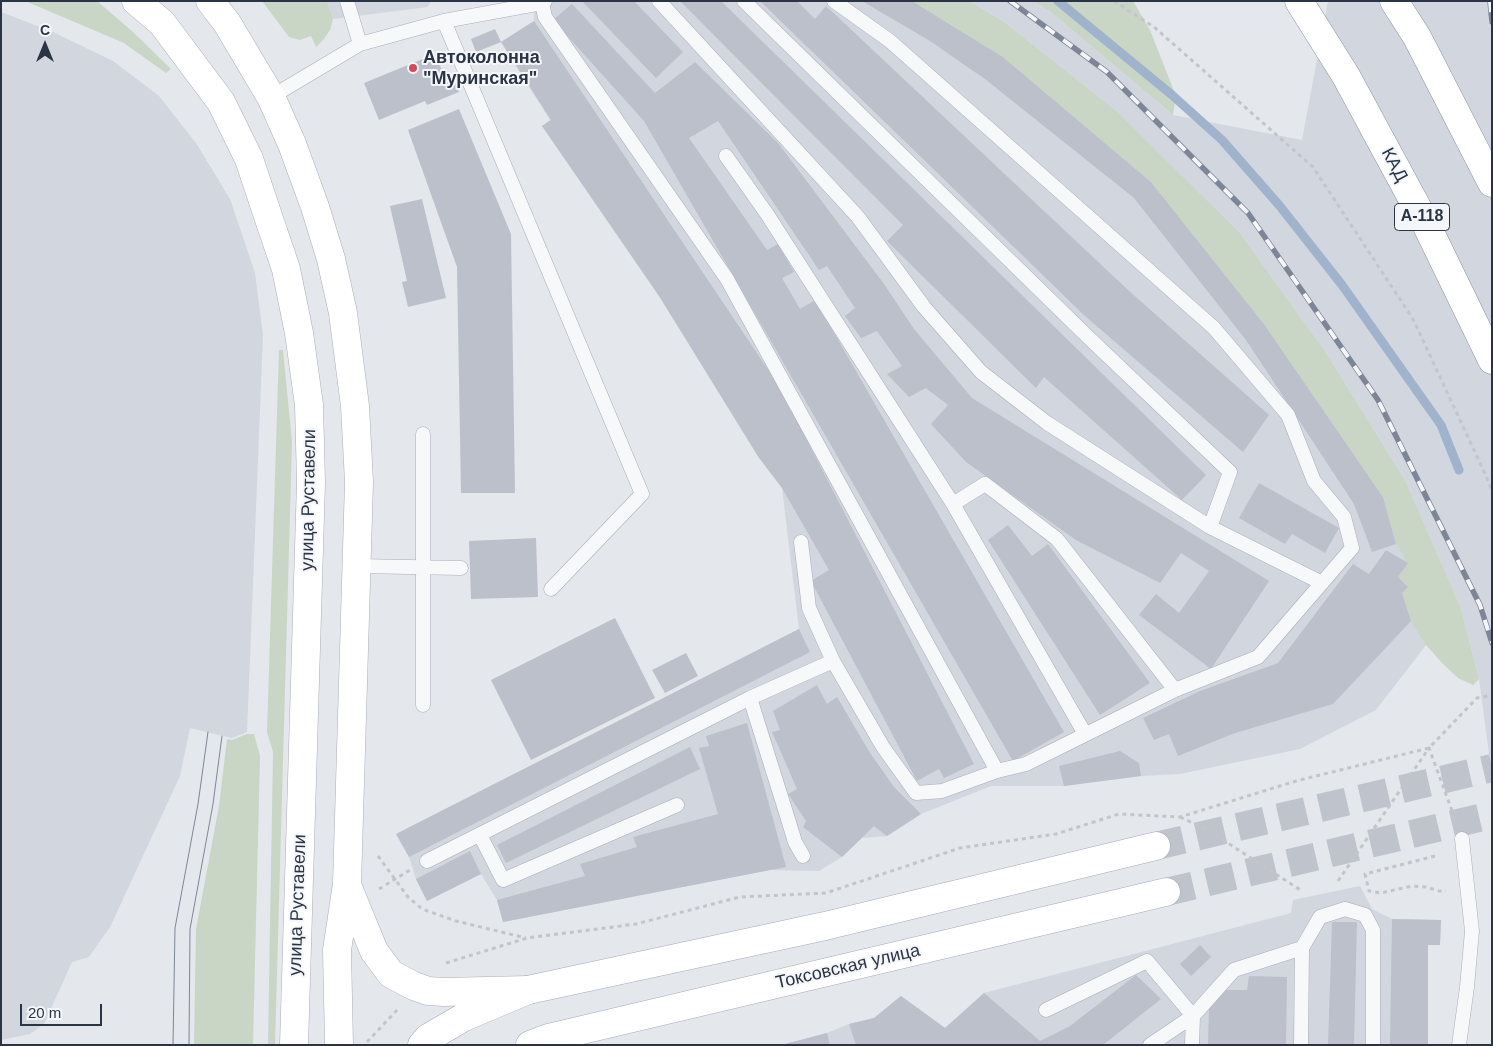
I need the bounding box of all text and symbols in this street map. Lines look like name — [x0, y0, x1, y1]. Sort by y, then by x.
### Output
north arrow — [20, 20, 70, 70]
text: С — [40, 22, 50, 38]
place label: Автоколонна "Муринская" — [423, 47, 540, 90]
marker: Автоколонна "Муринская" — [407, 62, 419, 74]
street label: КАД — [1376, 144, 1412, 186]
road number: А-118 — [1394, 203, 1450, 230]
street label: улица Руставели — [297, 429, 321, 571]
street label: улица Руставели — [285, 834, 311, 976]
street label: Токсовская улица — [774, 940, 922, 994]
scale bar — [22, 994, 105, 1026]
text: 20 m — [28, 1004, 61, 1021]

